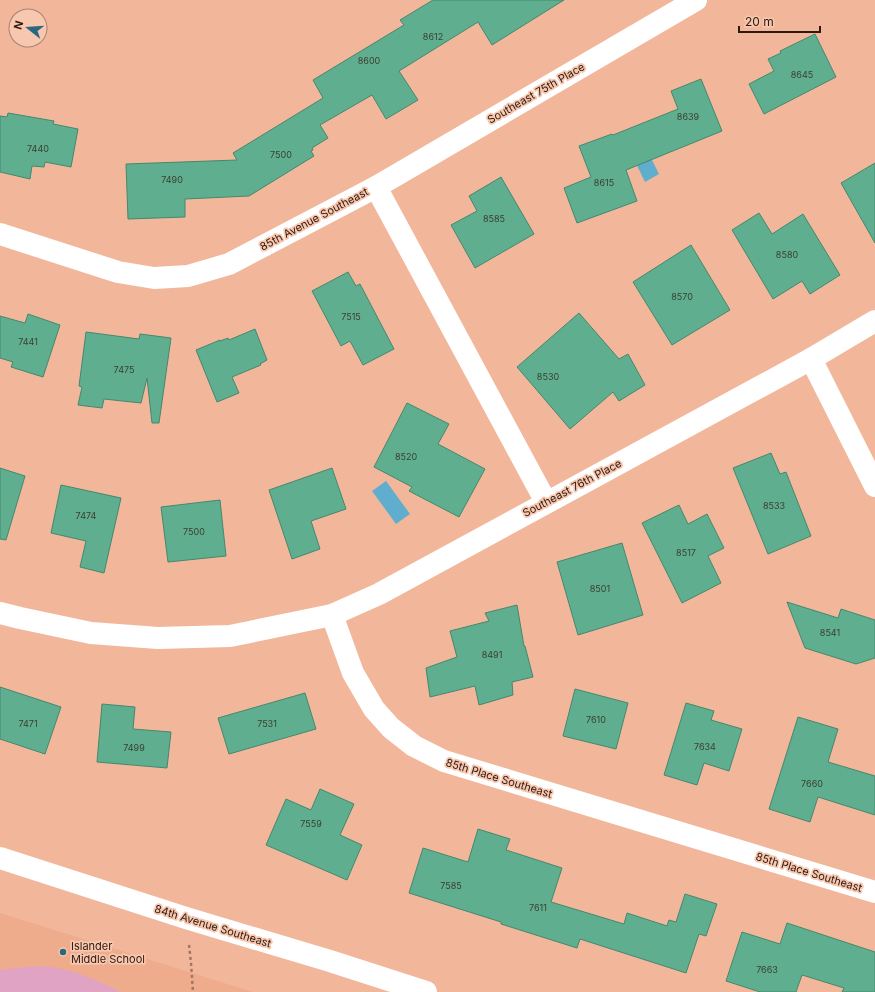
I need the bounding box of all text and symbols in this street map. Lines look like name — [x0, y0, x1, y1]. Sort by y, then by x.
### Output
north arrow — [8, 8, 48, 48]
scale bar — [739, 8, 820, 34]
text: 20 m — [745, 14, 774, 29]
text: N — [11, 19, 26, 31]
house number: 8612 — [423, 31, 443, 42]
house number: 8600 — [358, 55, 381, 66]
street label: Southeast 75th Place — [485, 59, 587, 127]
house number: 8645 — [791, 69, 813, 80]
house number: 8639 — [677, 111, 700, 122]
house number: 7440 — [27, 143, 49, 154]
house number: 7500 — [270, 149, 292, 160]
house number: 7490 — [161, 174, 183, 185]
house number: 8615 — [594, 177, 614, 188]
street label: 85th Avenue Southeast — [257, 184, 371, 254]
house number: 8585 — [483, 213, 505, 224]
house number: 8580 — [776, 249, 798, 260]
house number: 8570 — [671, 291, 693, 302]
house number: 7515 — [341, 311, 361, 322]
house number: 7441 — [18, 336, 38, 347]
house number: 7475 — [114, 364, 134, 375]
house number: 8530 — [537, 371, 559, 382]
house number: 8520 — [395, 451, 417, 462]
street label: Southeast 76th Place — [520, 456, 624, 520]
house number: 8533 — [763, 500, 786, 511]
house number: 7474 — [76, 510, 97, 521]
house number: 7500 — [183, 526, 205, 537]
house number: 8517 — [676, 547, 696, 558]
house number: 8501 — [590, 583, 610, 594]
house number: 8541 — [820, 627, 840, 638]
house number: 8491 — [482, 649, 502, 660]
house number: 7610 — [586, 714, 606, 725]
house number: 7471 — [18, 718, 38, 729]
house number: 7531 — [257, 718, 277, 729]
house number: 7634 — [694, 741, 716, 752]
house number: 7499 — [123, 742, 145, 753]
street label: 85th Place Southeast — [444, 755, 554, 801]
house number: 7660 — [801, 778, 823, 789]
house number: 7559 — [300, 818, 322, 829]
street label: 85th Place Southeast — [754, 849, 864, 895]
house number: 7585 — [440, 880, 462, 891]
street label: 84th Avenue Southeast — [153, 902, 273, 951]
house number: 7611 — [529, 902, 547, 913]
place label: Islander Middle School — [71, 939, 145, 966]
marker: Islander Middle School — [58, 947, 68, 957]
house number: 7663 — [756, 964, 778, 975]

